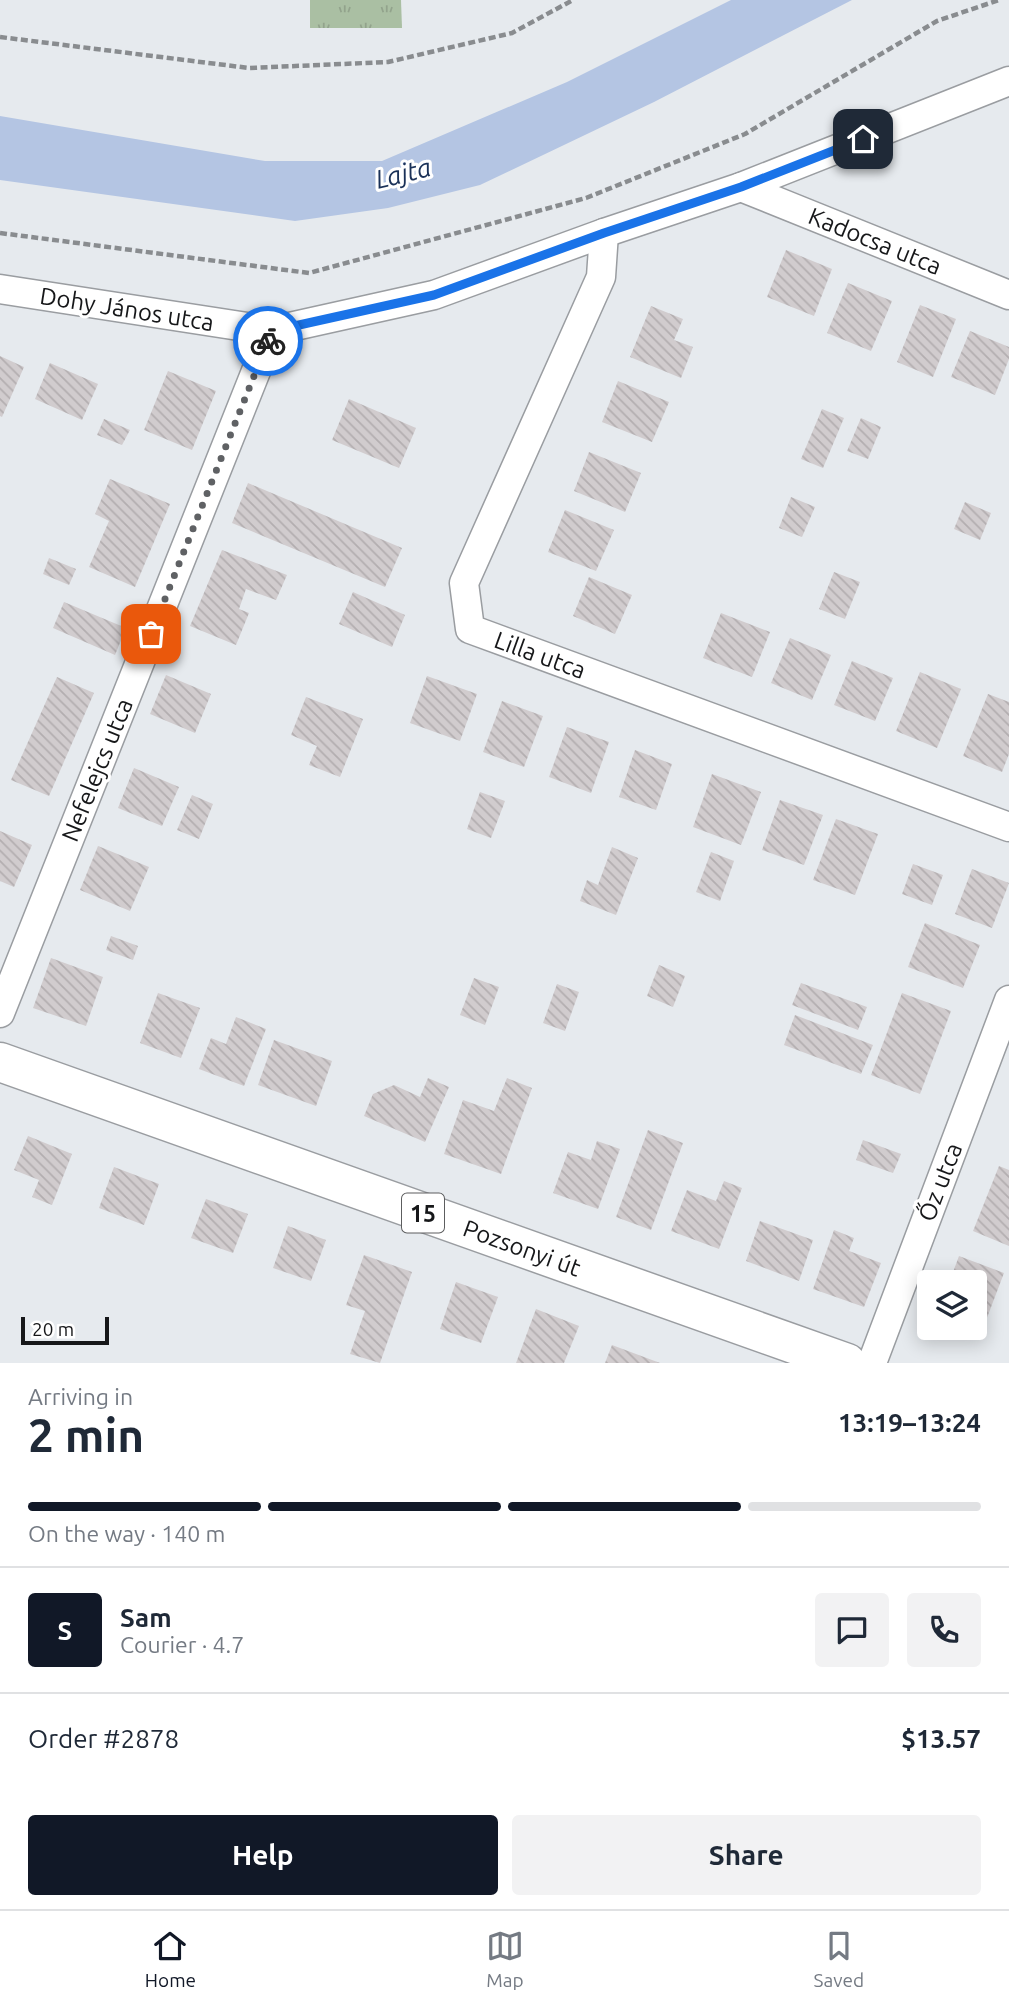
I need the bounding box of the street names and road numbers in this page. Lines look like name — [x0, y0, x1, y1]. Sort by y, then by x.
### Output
street label: Kadocsa utca — [805, 202, 945, 280]
street label: Dohy János utca — [38, 282, 216, 336]
street label: Lilla utca — [491, 626, 589, 684]
street label: Nefelejcs utca — [56, 695, 138, 845]
street label: Őz utca — [912, 1139, 967, 1225]
road number: 15 — [402, 1194, 444, 1232]
street label: Pozsonyi út — [460, 1214, 585, 1282]

